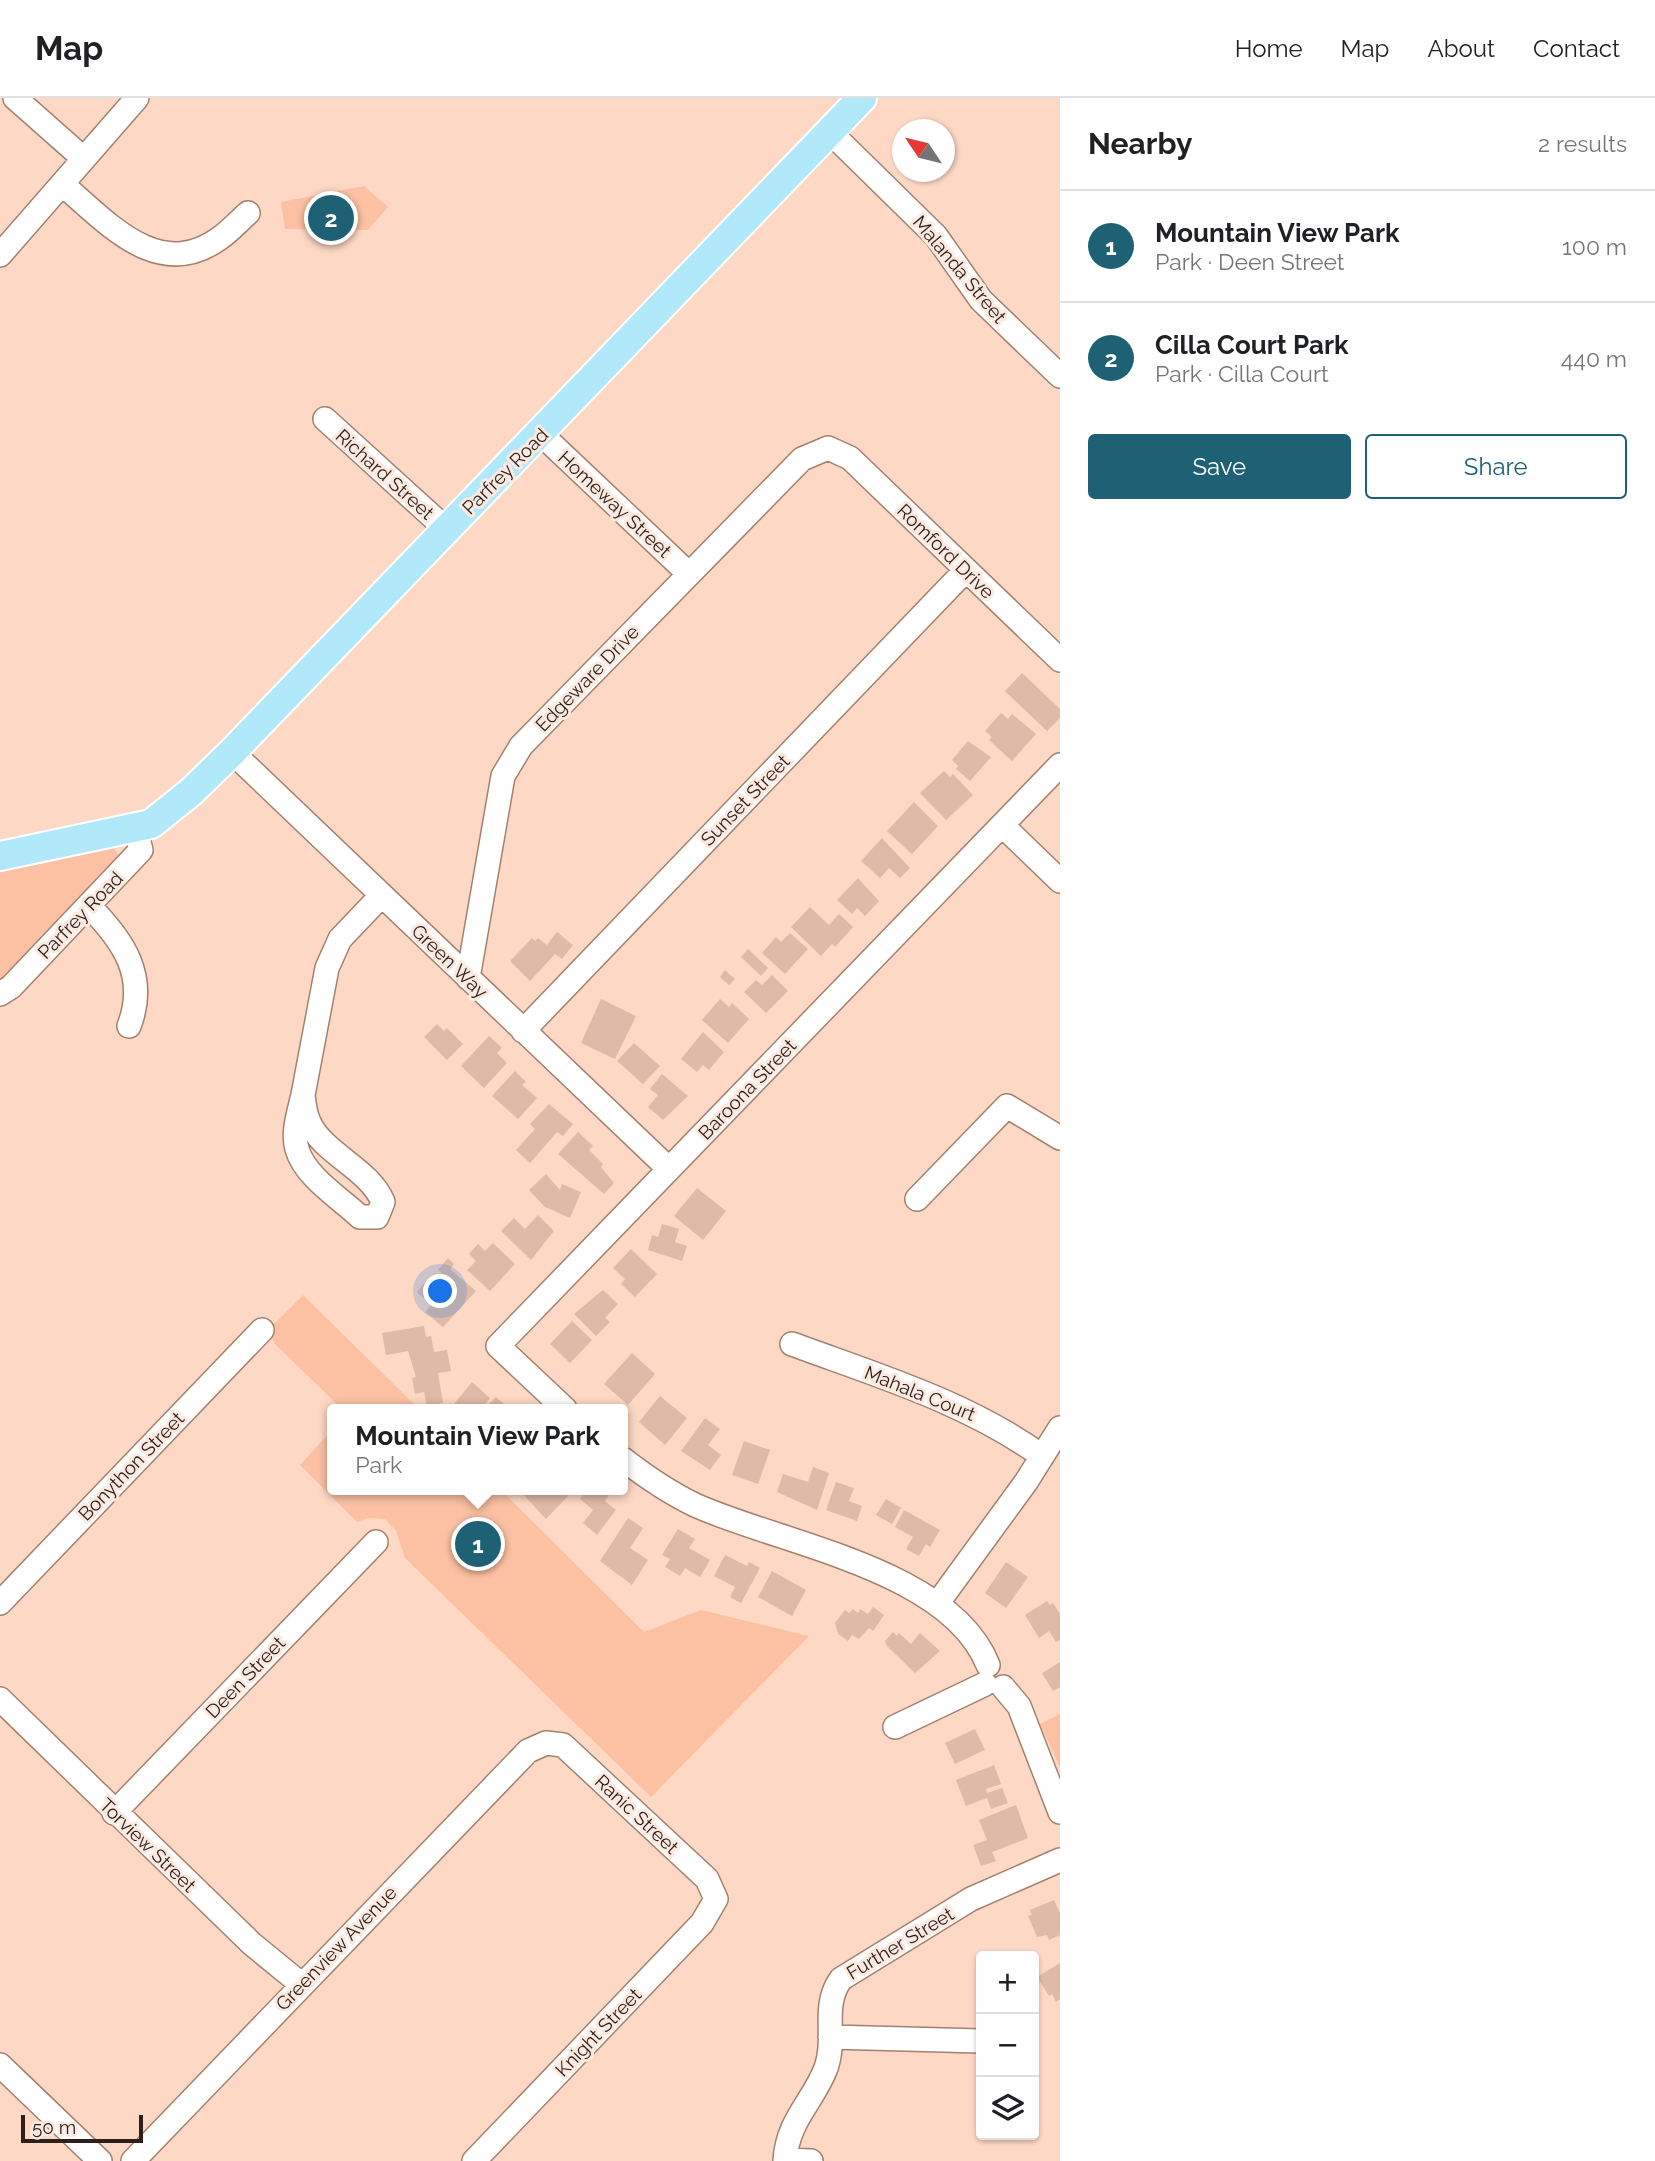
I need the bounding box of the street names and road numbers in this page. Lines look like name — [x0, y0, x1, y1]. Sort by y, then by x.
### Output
street label: Malanda Street — [909, 211, 1012, 328]
street label: Parfrey Road — [457, 423, 553, 519]
street label: Richard Street — [332, 424, 439, 524]
street label: Homeway Street — [554, 446, 676, 562]
street label: Romford Drive — [893, 499, 999, 603]
street label: Edgeware Drive — [531, 620, 643, 736]
street label: Sunset Street — [696, 749, 794, 850]
street label: Parfrey Road — [33, 867, 127, 963]
street label: Green Way — [408, 919, 492, 1003]
street label: Baroona Street — [694, 1034, 801, 1144]
street label: Mahala Court — [861, 1361, 979, 1425]
street label: Bonython Street — [74, 1407, 189, 1525]
street label: Deen Street — [201, 1631, 290, 1722]
street label: Ranic Street — [591, 1770, 684, 1859]
street label: Torview Street — [95, 1794, 201, 1897]
street label: Greenview Avenue — [271, 1881, 401, 2015]
street label: Further Street — [843, 1902, 958, 1984]
street label: Knight Street — [550, 1983, 646, 2081]

